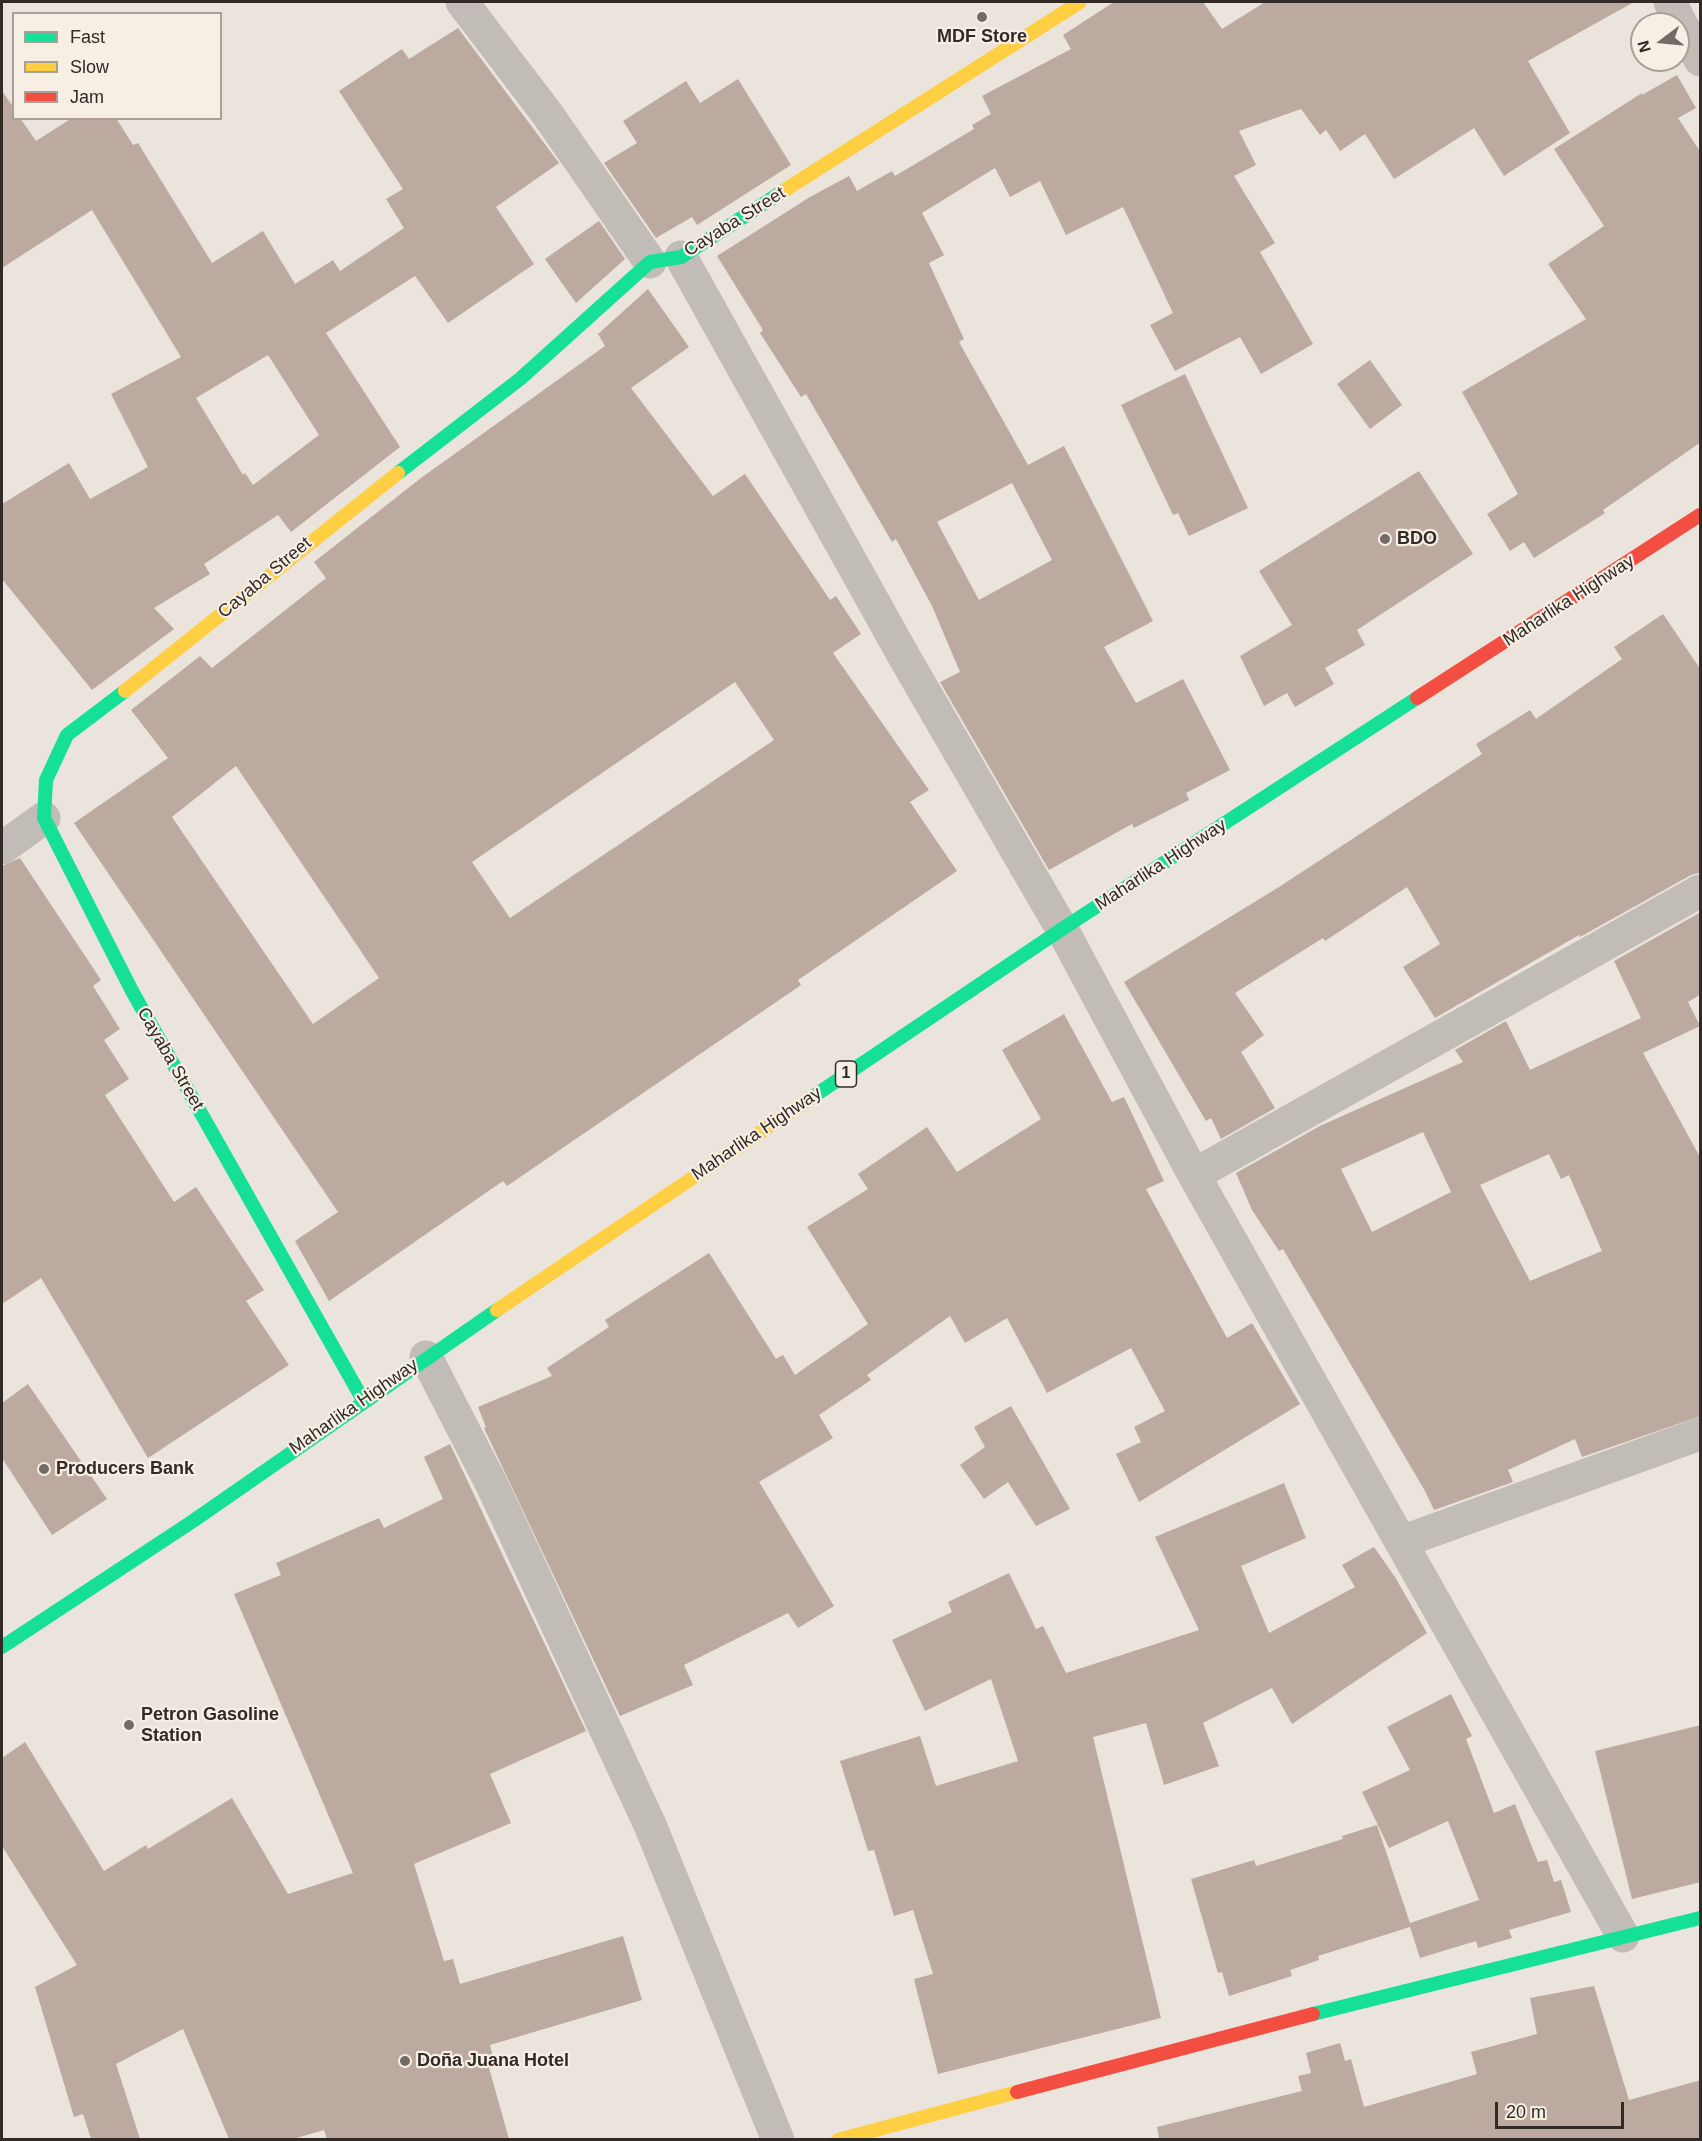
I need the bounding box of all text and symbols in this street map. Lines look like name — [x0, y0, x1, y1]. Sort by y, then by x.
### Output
marker: MDF Store — [975, 10, 989, 24]
legend — [12, 12, 222, 120]
north arrow — [1630, 12, 1690, 72]
place label: MDF Store — [937, 26, 1027, 48]
text: Fast — [70, 27, 105, 47]
text: N — [1634, 39, 1654, 54]
text: Slow — [70, 57, 109, 77]
text: Jam — [70, 87, 104, 107]
street label: Cayaba Street — [680, 182, 790, 262]
place label: BDO — [1397, 528, 1437, 550]
marker: BDO — [1378, 532, 1392, 546]
street label: Cayaba Street — [214, 533, 316, 623]
street label: Maharlika Highway — [1499, 551, 1639, 651]
street label: Maharlika Highway — [1091, 815, 1231, 915]
street label: Cayaba Street — [132, 1004, 208, 1114]
road number: 1 — [836, 1061, 856, 1087]
street label: Maharlika Highway — [688, 1083, 826, 1185]
street label: Maharlika Highway — [286, 1355, 422, 1459]
place label: Producers Bank — [56, 1458, 194, 1480]
marker: Producers Bank — [37, 1462, 51, 1476]
place label: Petron Gasoline Station — [141, 1704, 279, 1746]
marker: Petron Gasoline Station — [122, 1718, 136, 1732]
place label: Doña Juana Hotel — [417, 2050, 569, 2072]
marker: Doña Juana Hotel — [398, 2054, 412, 2068]
scale bar — [1498, 2090, 1627, 2128]
text: 20 m — [1506, 2102, 1546, 2122]

